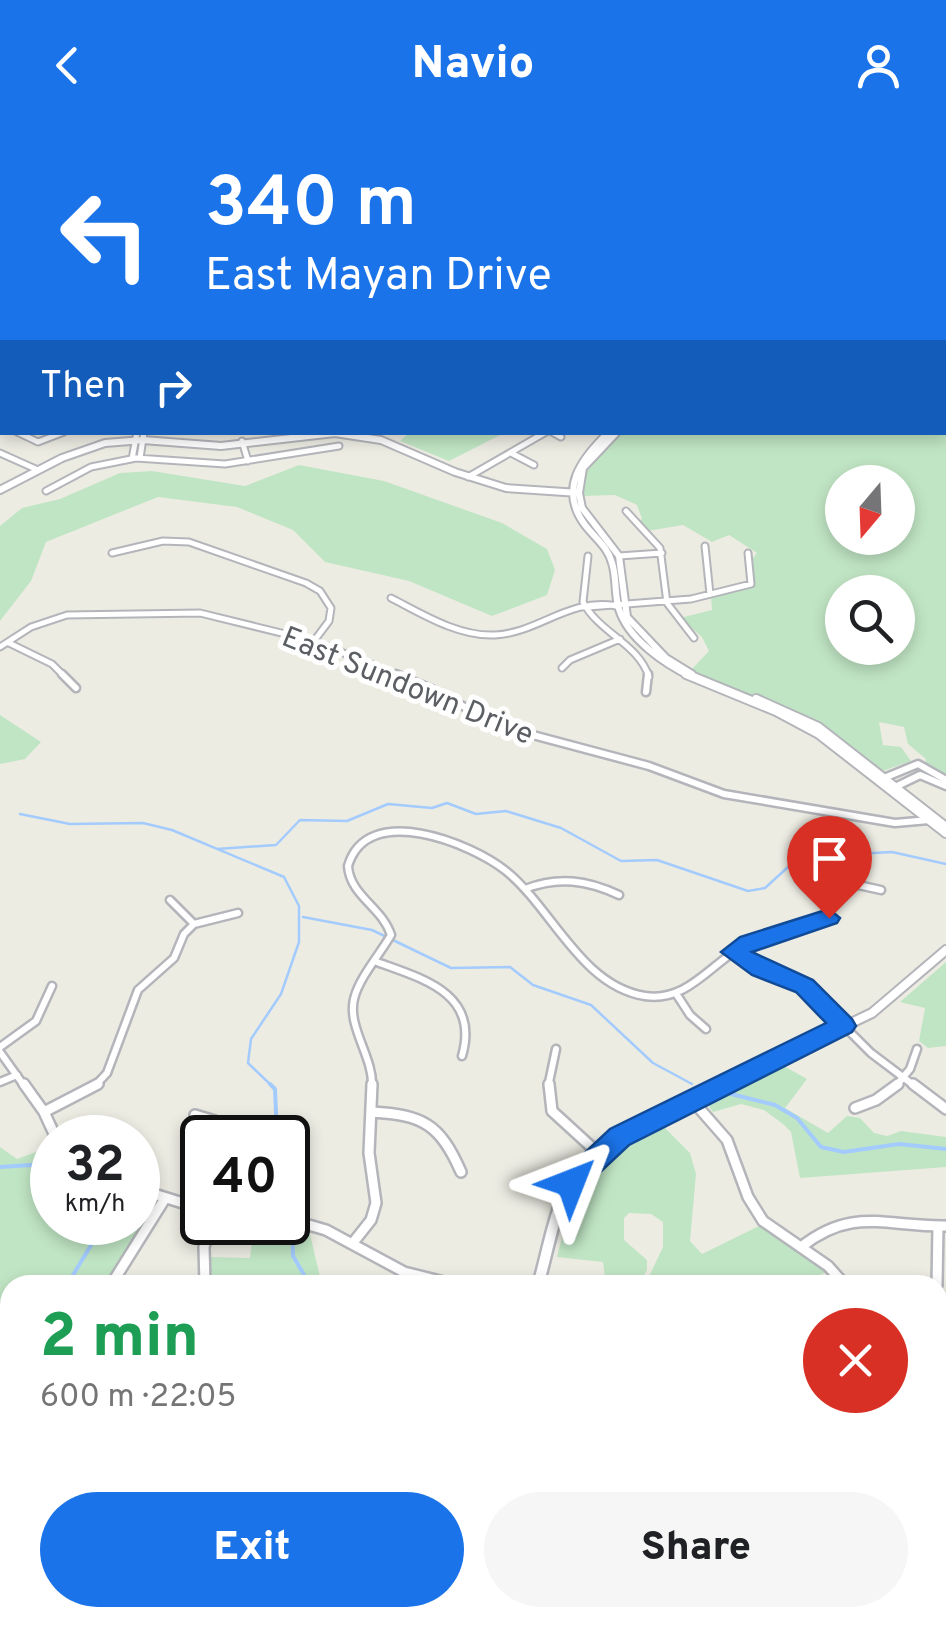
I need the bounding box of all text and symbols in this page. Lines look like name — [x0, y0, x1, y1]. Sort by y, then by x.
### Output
text: Navio — [412, 37, 534, 94]
icon: back — [40, 38, 95, 93]
icon: person — [851, 38, 906, 93]
text: 340 m — [205, 162, 417, 251]
icon: left — [40, 170, 170, 300]
text: East Mayan Drive — [205, 249, 552, 306]
icon: right — [146, 360, 201, 415]
text: Then — [40, 363, 126, 412]
north arrow — [825, 465, 915, 555]
map controls — [825, 465, 915, 665]
button: search — [825, 575, 915, 665]
street label: East Sundown Drive — [276, 620, 538, 755]
pin — [787, 816, 872, 919]
icon: arrive — [802, 831, 857, 886]
speed limit sign: 40 — [180, 1115, 310, 1245]
position arrow — [519, 1131, 623, 1235]
text: 32 — [65, 1136, 125, 1199]
text: km/h — [65, 1189, 125, 1221]
text: 2 min — [40, 1302, 199, 1378]
button: close — [803, 1308, 908, 1413]
text: 600 m · 22:05 — [40, 1378, 236, 1418]
button: Exit — [40, 1492, 464, 1607]
button: Share — [484, 1492, 908, 1607]

